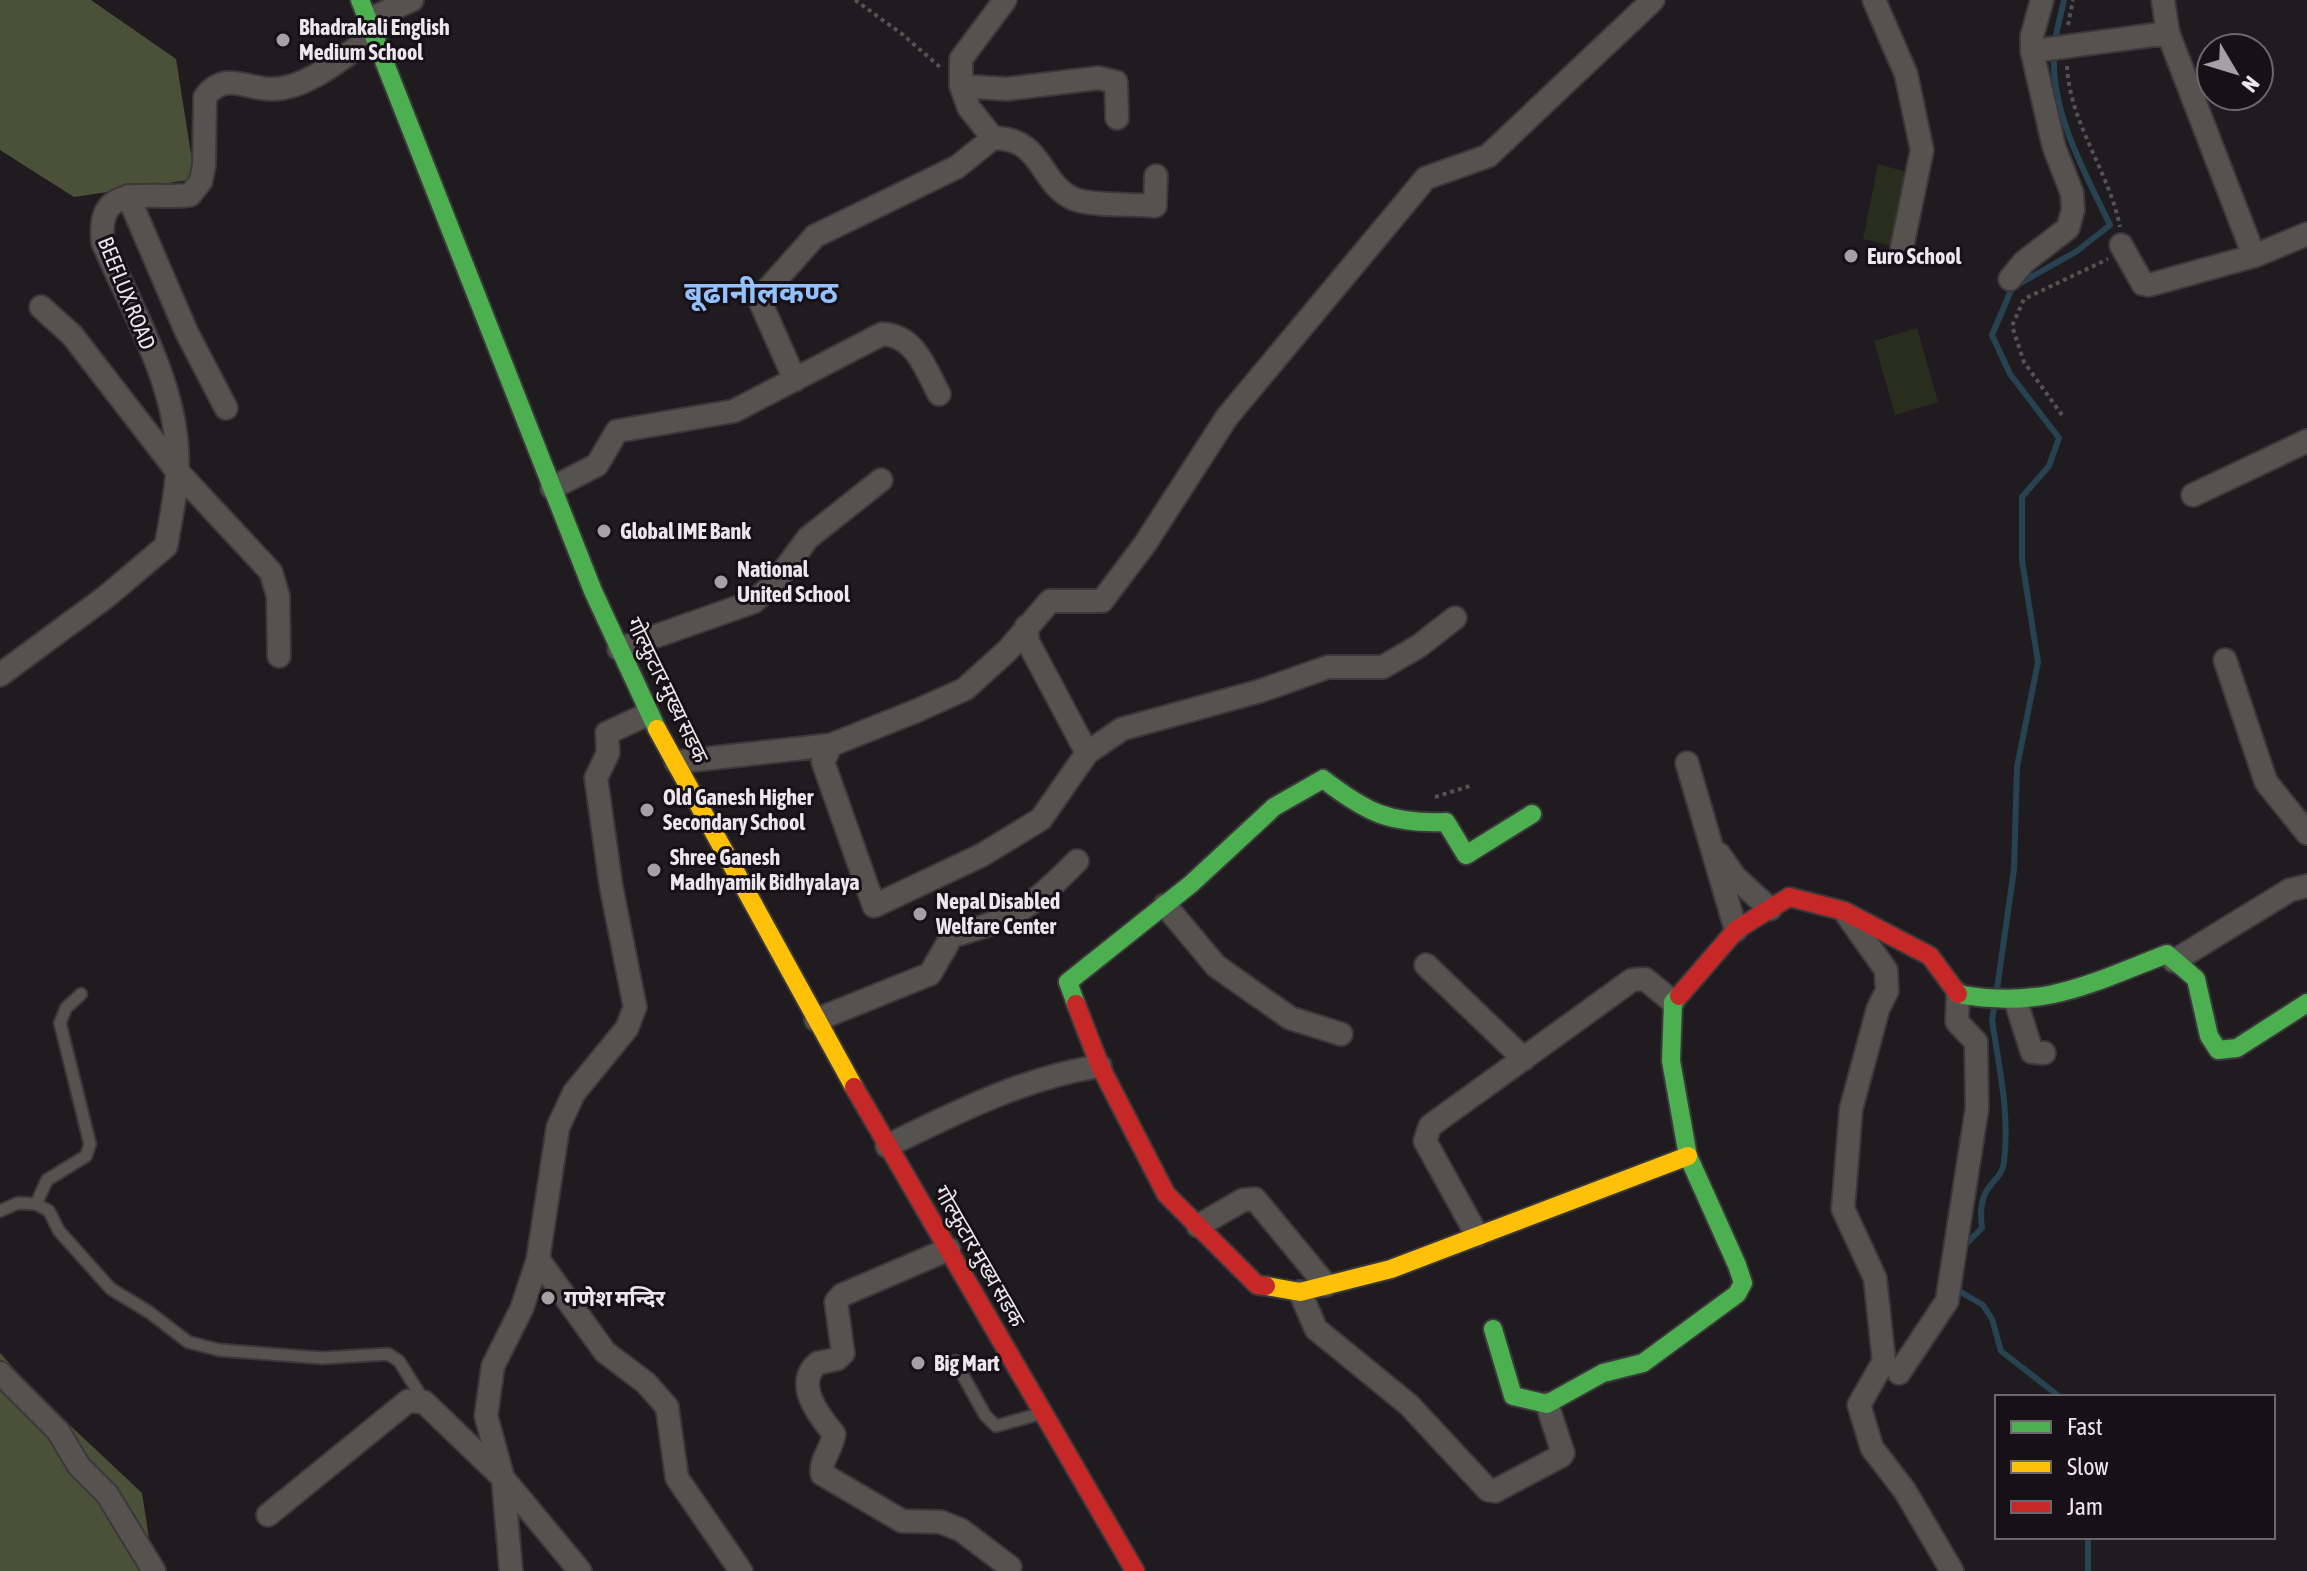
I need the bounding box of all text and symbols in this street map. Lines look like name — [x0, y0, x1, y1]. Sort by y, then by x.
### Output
place label: Bhadrakali English Medium School — [299, 14, 450, 65]
marker: Bhadrakali English Medium School — [274, 31, 292, 49]
north arrow — [2195, 32, 2275, 112]
text: N — [2237, 71, 2265, 97]
street label: BEEFLUX ROAD — [93, 233, 161, 353]
place label: Euro School — [1867, 243, 1963, 269]
marker: Euro School — [1842, 247, 1860, 265]
district label: बूढानीलकण्ठ — [684, 275, 838, 312]
place label: Global IME Bank — [620, 518, 751, 544]
marker: Global IME Bank — [595, 522, 613, 540]
place label: National United School — [737, 556, 851, 607]
marker: National United School — [712, 573, 730, 591]
street label: गोल्फुटार मुख्य सडक — [620, 613, 715, 769]
place label: Old Ganesh Higher Secondary School — [663, 784, 814, 835]
marker: Old Ganesh Higher Secondary School — [638, 801, 656, 819]
place label: Shree Ganesh Madhyamik Bidhyalaya — [670, 844, 860, 895]
marker: Shree Ganesh Madhyamik Bidhyalaya — [645, 861, 663, 879]
place label: Nepal Disabled Welfare Center — [935, 888, 1060, 939]
marker: Nepal Disabled Welfare Center — [911, 905, 929, 923]
street label: गोल्फुटार मुख्य सडक — [927, 1181, 1031, 1333]
place label: गणेश मन्दिर — [564, 1285, 666, 1311]
marker: गणेश मन्दिर — [539, 1289, 557, 1307]
place label: Big Mart — [934, 1350, 1000, 1376]
marker: Big Mart — [909, 1354, 927, 1372]
legend — [1995, 1395, 2275, 1539]
text: Fast — [2067, 1413, 2103, 1440]
text: Slow — [2067, 1453, 2109, 1480]
text: Jam — [2067, 1493, 2103, 1520]

